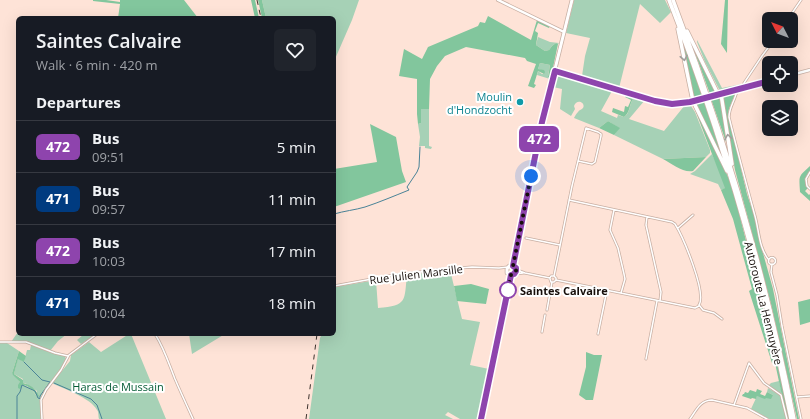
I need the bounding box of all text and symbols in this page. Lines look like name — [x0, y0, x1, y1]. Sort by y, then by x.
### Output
north arrow — [762, 12, 798, 48]
map controls — [762, 12, 798, 136]
text: Saintes Calvaire — [36, 28, 181, 54]
button: heart — [274, 29, 316, 71]
one-way arrow — [680, 55, 688, 61]
text: Walk · 6 min · 420 m — [36, 56, 158, 74]
button: locate — [762, 56, 798, 92]
place label: Moulin d'Hondzocht — [447, 89, 512, 117]
text: Departures — [36, 92, 121, 112]
marker: Moulin d'Hondzocht — [515, 97, 525, 107]
button: layers — [762, 100, 798, 136]
line badge: 472 — [516, 126, 562, 152]
text: Bus — [92, 128, 119, 148]
text: 472 — [527, 129, 551, 148]
one-way arrow — [724, 134, 733, 140]
text: 472 — [46, 137, 70, 156]
text: 5 min — [277, 137, 316, 157]
text: 09:51 — [92, 148, 125, 166]
your location — [521, 166, 541, 186]
text: Bus — [92, 180, 119, 200]
text: 471 — [46, 189, 70, 208]
text: 11 min — [268, 189, 316, 209]
text: 09:57 — [92, 200, 125, 218]
text: Bus — [92, 232, 119, 252]
street label: Autoroute La Hennuyère — [741, 240, 787, 366]
text: 472 — [46, 241, 70, 260]
text: 17 min — [268, 241, 316, 261]
text: 10:03 — [92, 252, 125, 270]
street label: Rue Julien Marsille — [369, 261, 463, 287]
marker: Saintes Calvaire — [499, 281, 517, 299]
place label: Saintes Calvaire — [520, 283, 608, 298]
text: Bus — [92, 284, 119, 304]
text: 471 — [46, 293, 70, 312]
text: 18 min — [268, 293, 316, 313]
text: 10:04 — [92, 304, 125, 322]
park label: Haras de Mussain — [72, 379, 164, 394]

